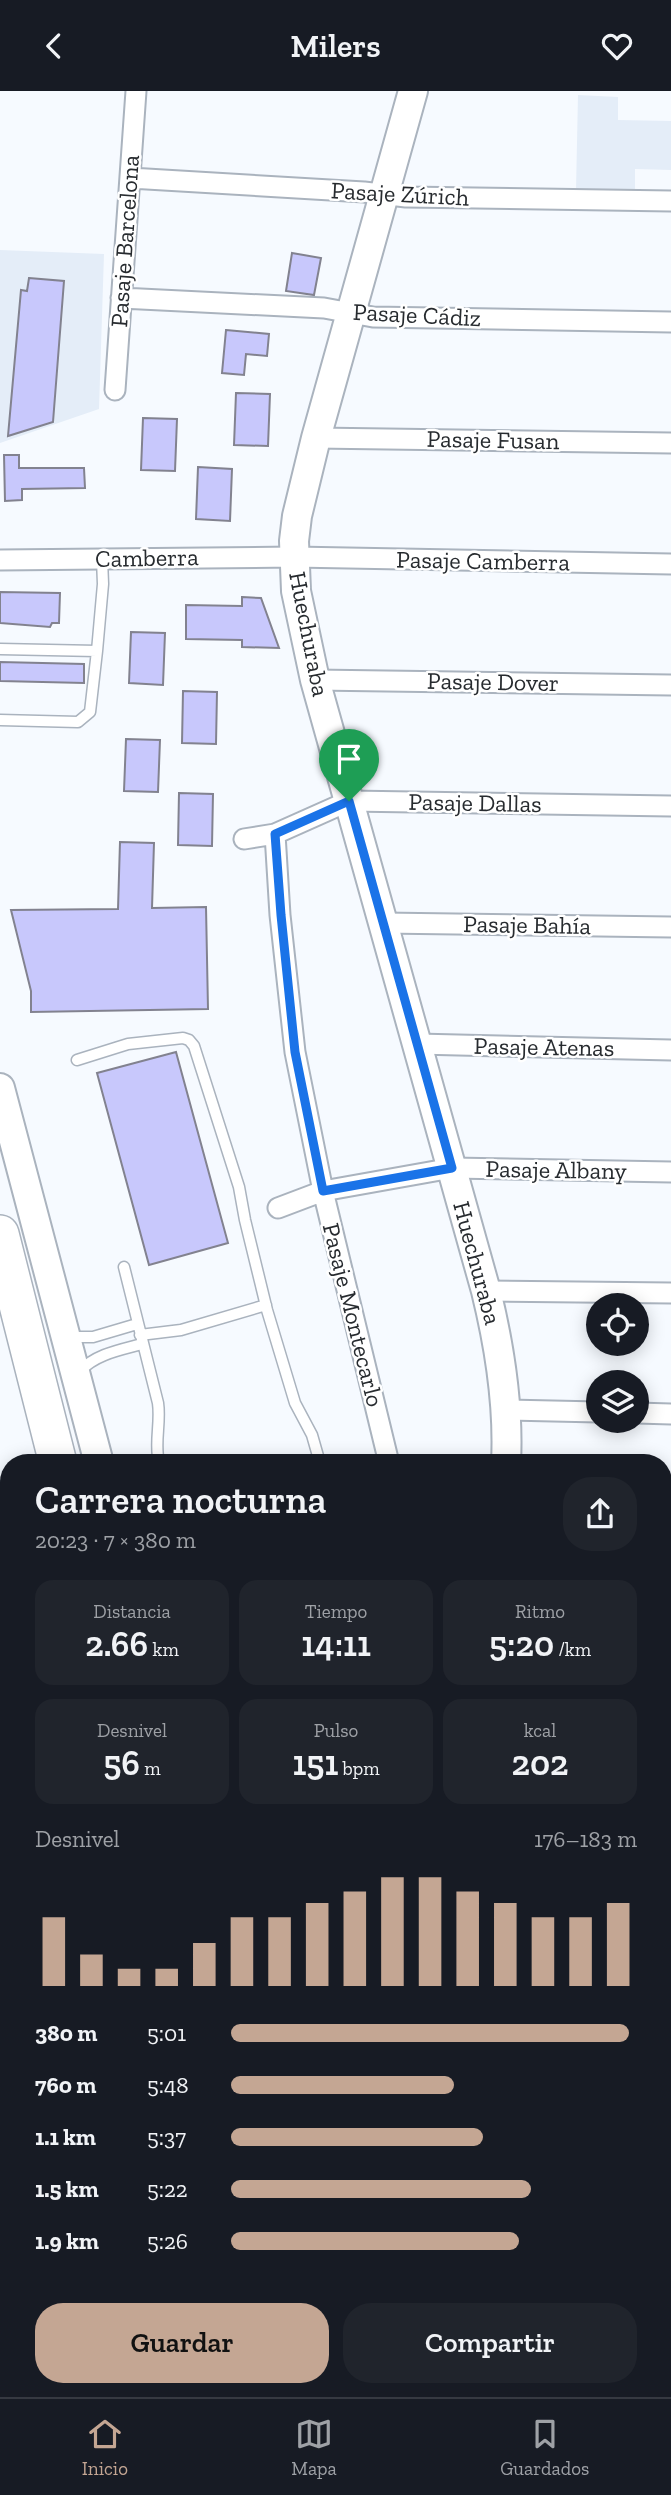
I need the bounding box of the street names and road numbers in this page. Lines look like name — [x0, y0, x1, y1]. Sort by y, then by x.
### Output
street label: Pasaje Barcelona — [104, 153, 145, 328]
street label: Pasaje Zúrich — [330, 175, 471, 212]
street label: Pasaje Cádiz — [352, 297, 482, 332]
street label: Pasaje Fusan — [426, 424, 560, 455]
street label: Camberra — [95, 542, 199, 573]
street label: Pasaje Camberra — [396, 544, 571, 577]
street label: Huechuraba — [283, 569, 336, 699]
street label: Pasaje Dover — [427, 666, 559, 697]
street label: Pasaje Dallas — [408, 787, 542, 818]
street label: Pasaje Bahía — [463, 909, 592, 940]
street label: Pasaje Atenas — [473, 1031, 615, 1062]
street label: Pasaje Albany — [485, 1154, 628, 1185]
street label: Huechuraba — [447, 1198, 508, 1328]
street label: Pasaje Montecarlo — [317, 1220, 390, 1410]

